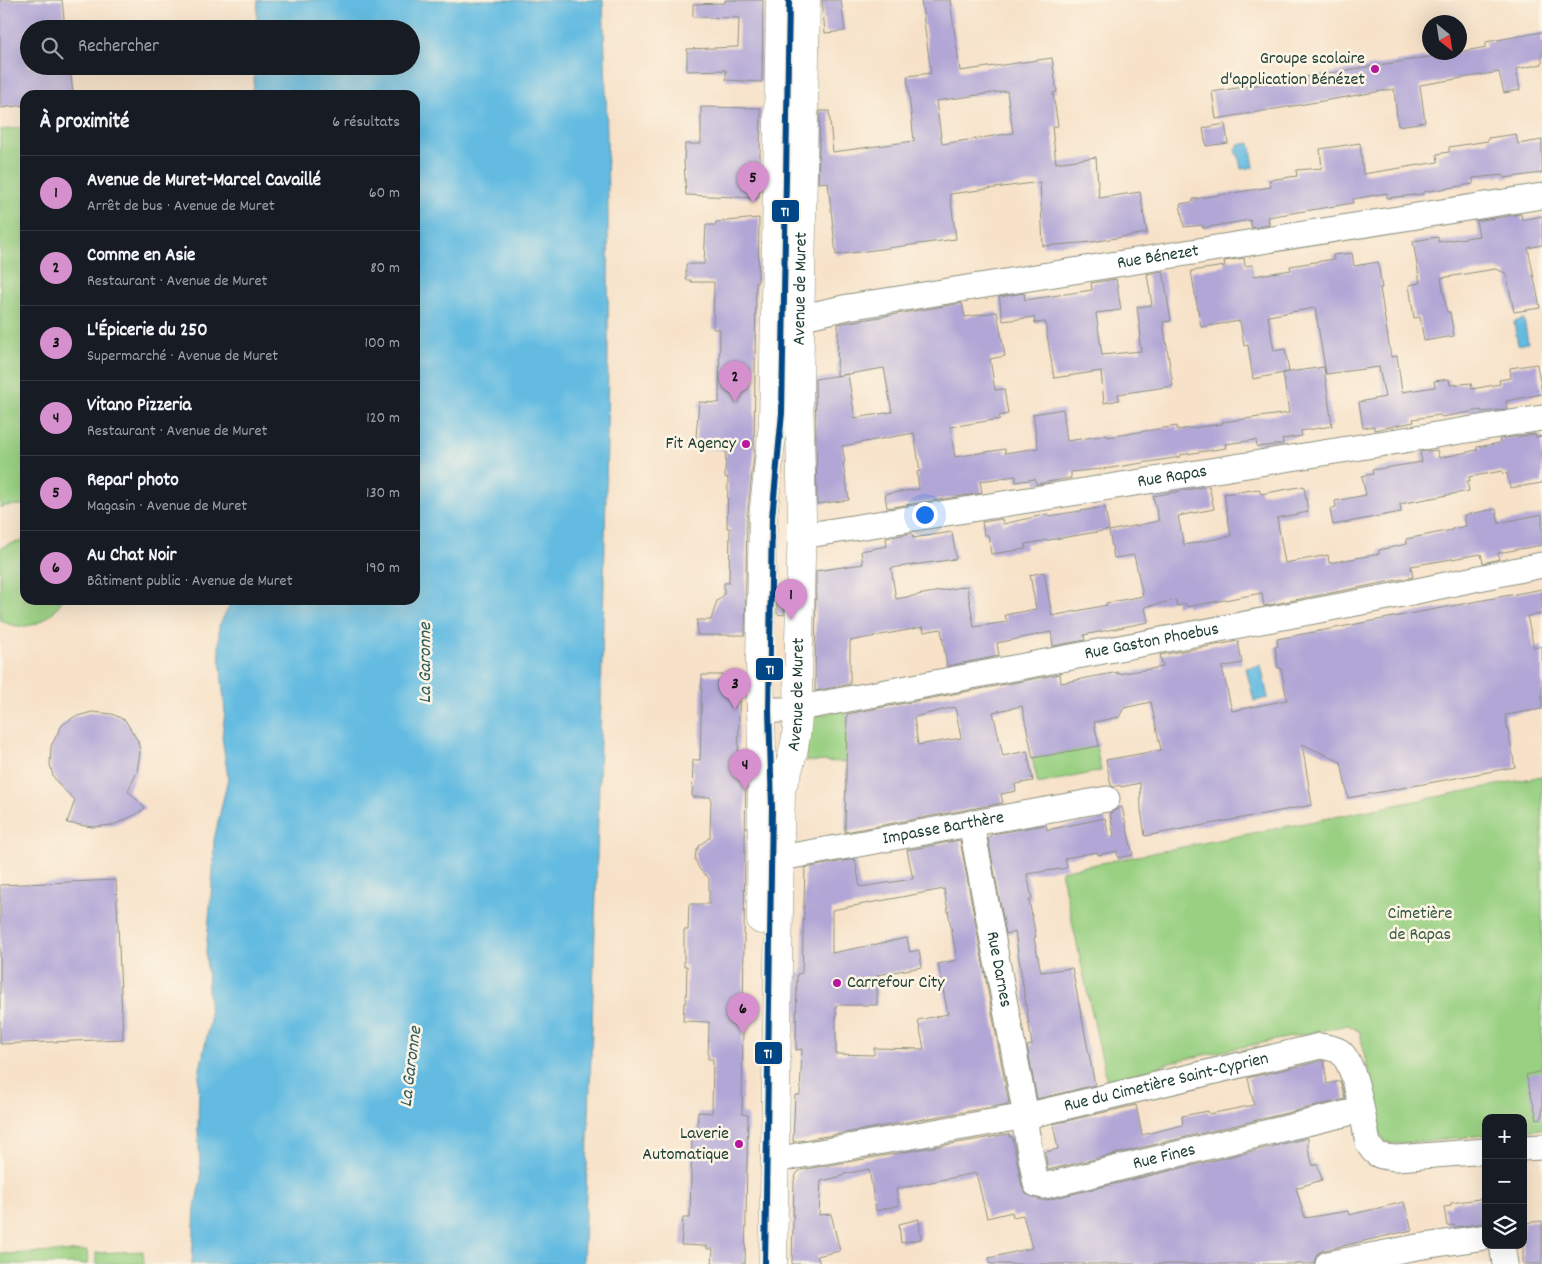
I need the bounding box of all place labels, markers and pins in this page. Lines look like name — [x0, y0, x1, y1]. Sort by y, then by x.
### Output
place label: Groupe scolaire d'application Bénézet — [1221, 47, 1365, 93]
marker: Groupe scolaire d'application Bénézet — [1369, 63, 1381, 75]
pin: 5 — [737, 162, 769, 203]
pin: 2 — [719, 361, 751, 402]
place label: Fit Agency — [665, 432, 737, 457]
marker: Fit Agency — [740, 438, 752, 450]
pin: 1 — [775, 579, 807, 620]
pin: 3 — [719, 668, 751, 709]
pin: 4 — [729, 749, 761, 790]
place label: Carrefour City — [847, 971, 945, 996]
marker: Carrefour City — [831, 977, 843, 989]
pin: 6 — [727, 993, 759, 1034]
place label: Laverie Automatique — [642, 1122, 729, 1168]
marker: Laverie Automatique — [733, 1138, 745, 1150]

